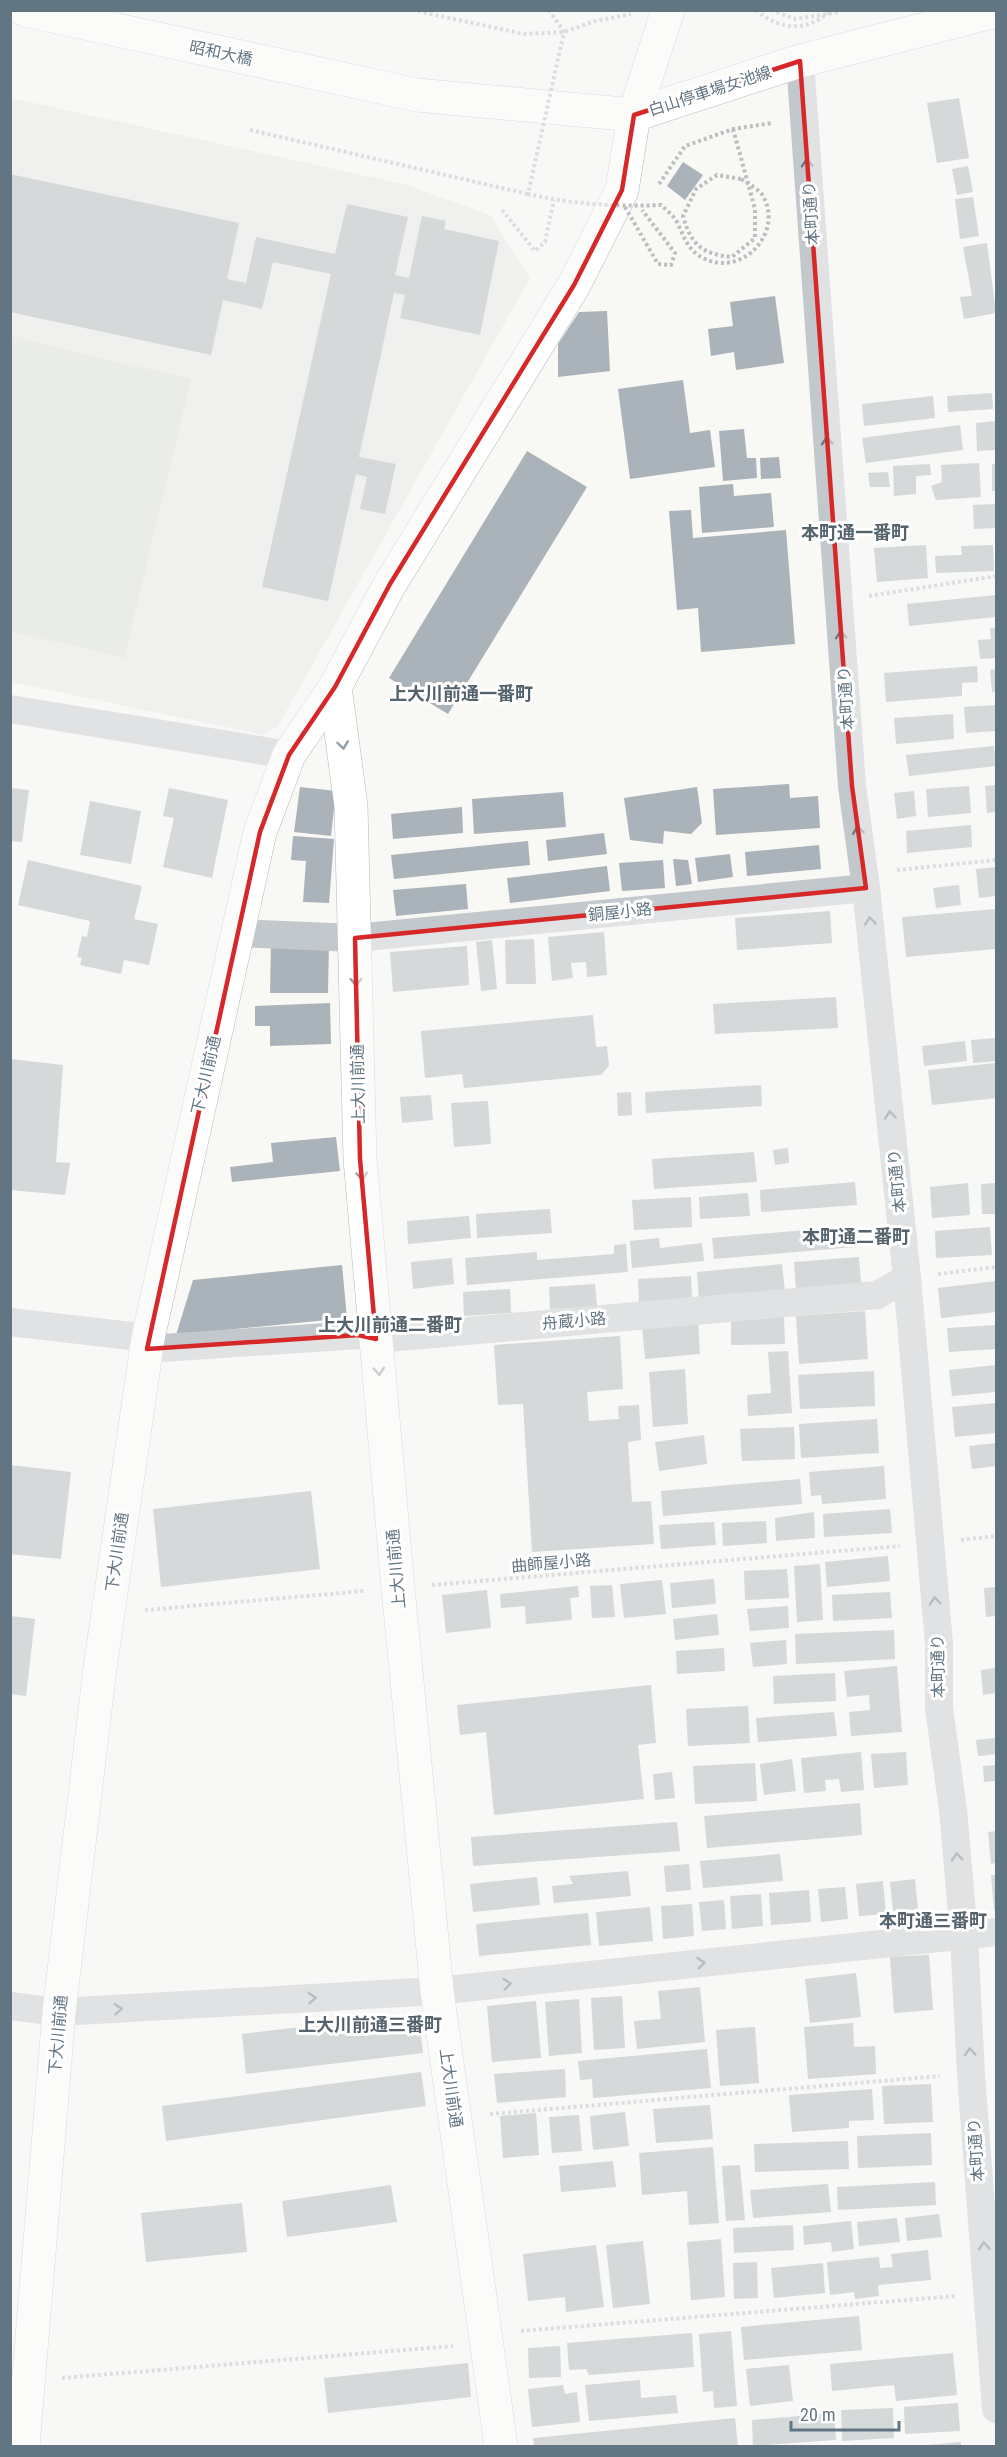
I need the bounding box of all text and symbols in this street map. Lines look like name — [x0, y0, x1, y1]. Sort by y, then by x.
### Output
street label: 昭和大橋 — [188, 37, 254, 69]
street label: 白山停車場女池線 — [646, 62, 774, 120]
one-way arrow — [801, 158, 814, 167]
street label: 本町通り — [799, 180, 823, 246]
one-way arrow — [821, 436, 834, 445]
district label: 本町通一番町 — [801, 522, 909, 543]
one-way arrow — [835, 631, 848, 640]
street label: 本町通り — [834, 665, 858, 731]
district label: 上大川前通一番町 — [389, 683, 533, 704]
one-way arrow — [336, 741, 349, 750]
one-way arrow — [853, 825, 865, 834]
street label: 銅屋小路 — [587, 899, 653, 925]
one-way arrow — [864, 917, 877, 926]
one-way arrow — [349, 977, 362, 986]
street label: 下大川前通 — [188, 1034, 224, 1116]
street label: 上大川前通 — [348, 1044, 368, 1124]
one-way arrow — [884, 1111, 897, 1120]
street label: 本町通り — [884, 1148, 910, 1214]
one-way arrow — [355, 1172, 368, 1181]
district label: 本町通二番町 — [802, 1226, 910, 1247]
street label: 舟蔵小路 — [541, 1309, 607, 1333]
district label: 上大川前通二番町 — [318, 1314, 462, 1335]
one-way arrow — [372, 1366, 385, 1375]
street label: 下大川前通 — [102, 1511, 132, 1593]
street label: 上大川前通 — [383, 1528, 409, 1610]
street label: 曲師屋小路 — [510, 1550, 592, 1576]
one-way arrow — [929, 1596, 942, 1605]
street label: 本町通り — [928, 1634, 948, 1698]
one-way arrow — [951, 1853, 964, 1862]
district label: 本町通三番町 — [879, 1910, 987, 1931]
one-way arrow — [696, 1957, 705, 1970]
one-way arrow — [502, 1978, 511, 1991]
one-way arrow — [308, 1992, 317, 2005]
street label: 下大川前通 — [45, 1994, 71, 2076]
one-way arrow — [113, 2002, 122, 2015]
district label: 上大川前通三番町 — [298, 2014, 442, 2035]
street label: 上大川前通 — [436, 2047, 466, 2129]
one-way arrow — [963, 2047, 976, 2056]
street label: 本町通り — [964, 2117, 988, 2183]
one-way arrow — [978, 2242, 991, 2251]
scale bar — [791, 2394, 899, 2432]
text: 20 m — [800, 2404, 835, 2425]

